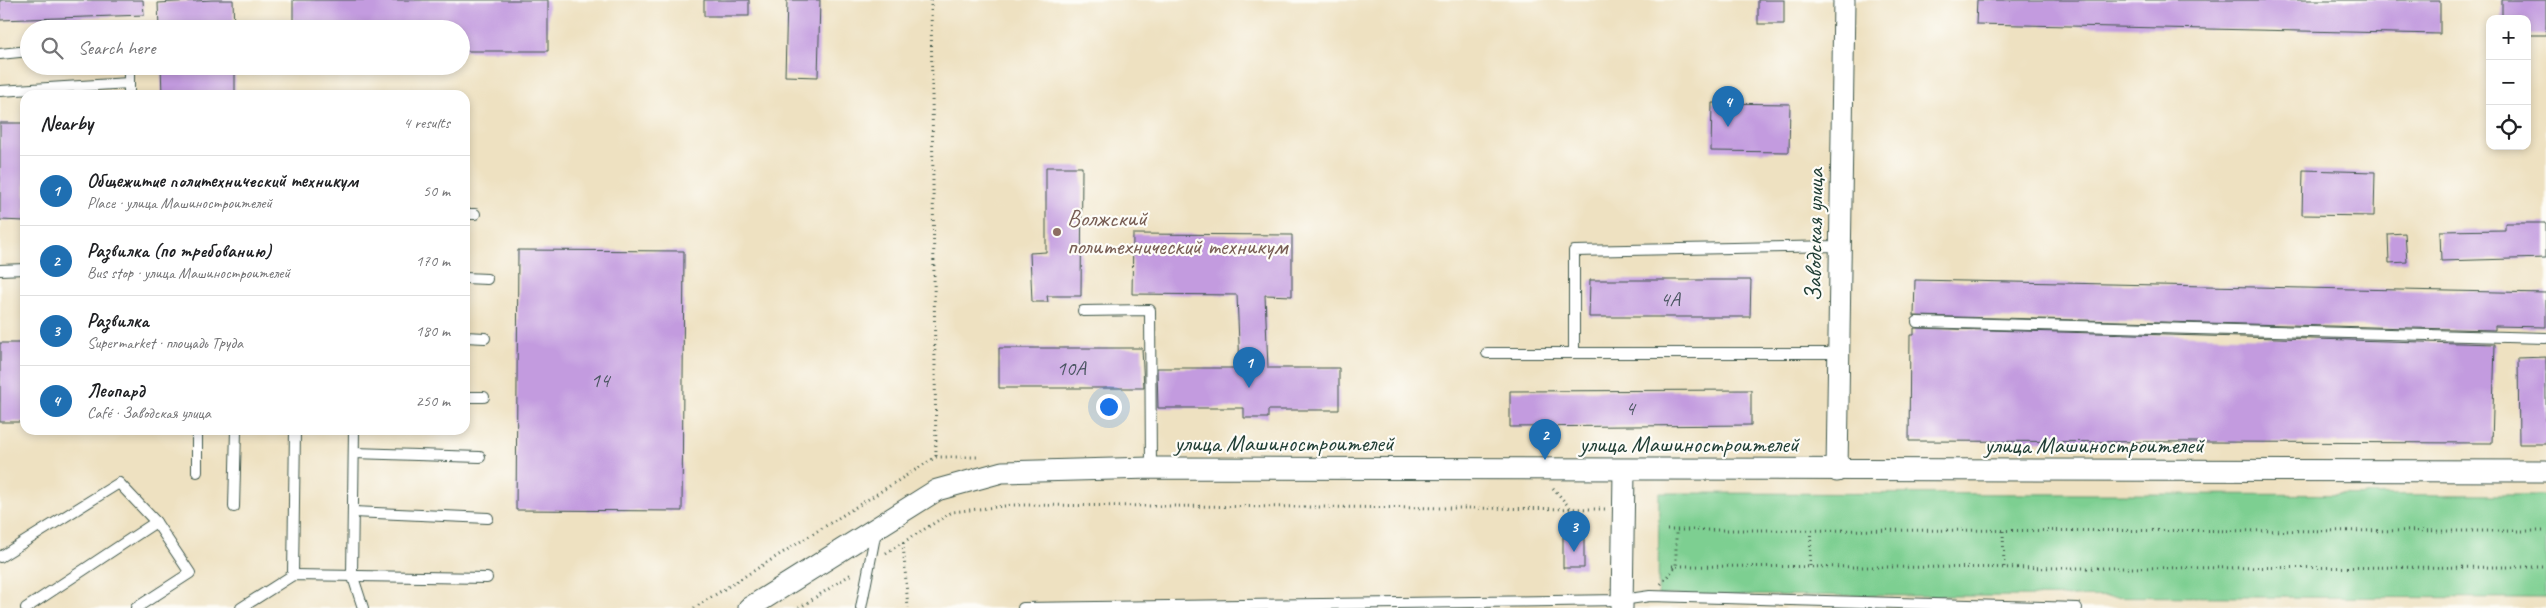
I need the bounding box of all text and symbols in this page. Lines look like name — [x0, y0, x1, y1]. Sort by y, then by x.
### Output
map controls — [2486, 15, 2531, 150]
button: + — [2486, 15, 2531, 60]
search box — [20, 20, 470, 75]
icon: search — [38, 34, 66, 62]
text: Search here — [78, 36, 155, 60]
button: − — [2486, 60, 2531, 105]
pin: 4 — [1712, 86, 1744, 127]
button: locate — [2486, 105, 2531, 150]
text: Nearby — [40, 110, 93, 136]
text: 4 results — [403, 113, 450, 133]
street label: Заводская улица — [1798, 167, 1830, 302]
text: Общежитие политехнический техникум — [87, 169, 358, 193]
text: 1 — [52, 181, 60, 201]
text: 50 m — [423, 181, 450, 201]
text: Place · улица Машиностроителей — [87, 193, 272, 213]
place label: Волжский политехнический техникум — [1067, 203, 1289, 261]
marker: Волжский политехнический техникум — [1051, 226, 1063, 238]
text: Развилка (по требованию) — [87, 239, 271, 263]
text: 2 — [52, 251, 60, 271]
text: 170 m — [416, 251, 450, 271]
text: Bus stop · улица Машиностроителей — [87, 263, 290, 283]
house number: 4А — [1660, 286, 1681, 312]
text: Развилка — [87, 309, 149, 333]
text: 3 — [52, 321, 60, 341]
text: 180 m — [416, 321, 450, 341]
text: Supermarket · площадь Труда — [87, 333, 243, 353]
pin: 1 — [1233, 347, 1265, 388]
house number: 10А — [1056, 355, 1087, 381]
house number: 14 — [591, 367, 612, 393]
text: Леопард — [87, 379, 144, 403]
text: 4 — [52, 391, 60, 411]
text: 250 m — [416, 391, 450, 411]
your location — [1096, 394, 1122, 420]
house number: 4 — [1625, 395, 1637, 421]
text: Café · Заводская улица — [87, 403, 211, 423]
pin: 2 — [1529, 419, 1561, 460]
street label: улица Машиностроителей — [1172, 428, 1396, 458]
street label: улица Машиностроителей — [1577, 429, 1801, 459]
street label: улица Машиностроителей — [1982, 430, 2206, 460]
pin: 3 — [1558, 511, 1590, 552]

